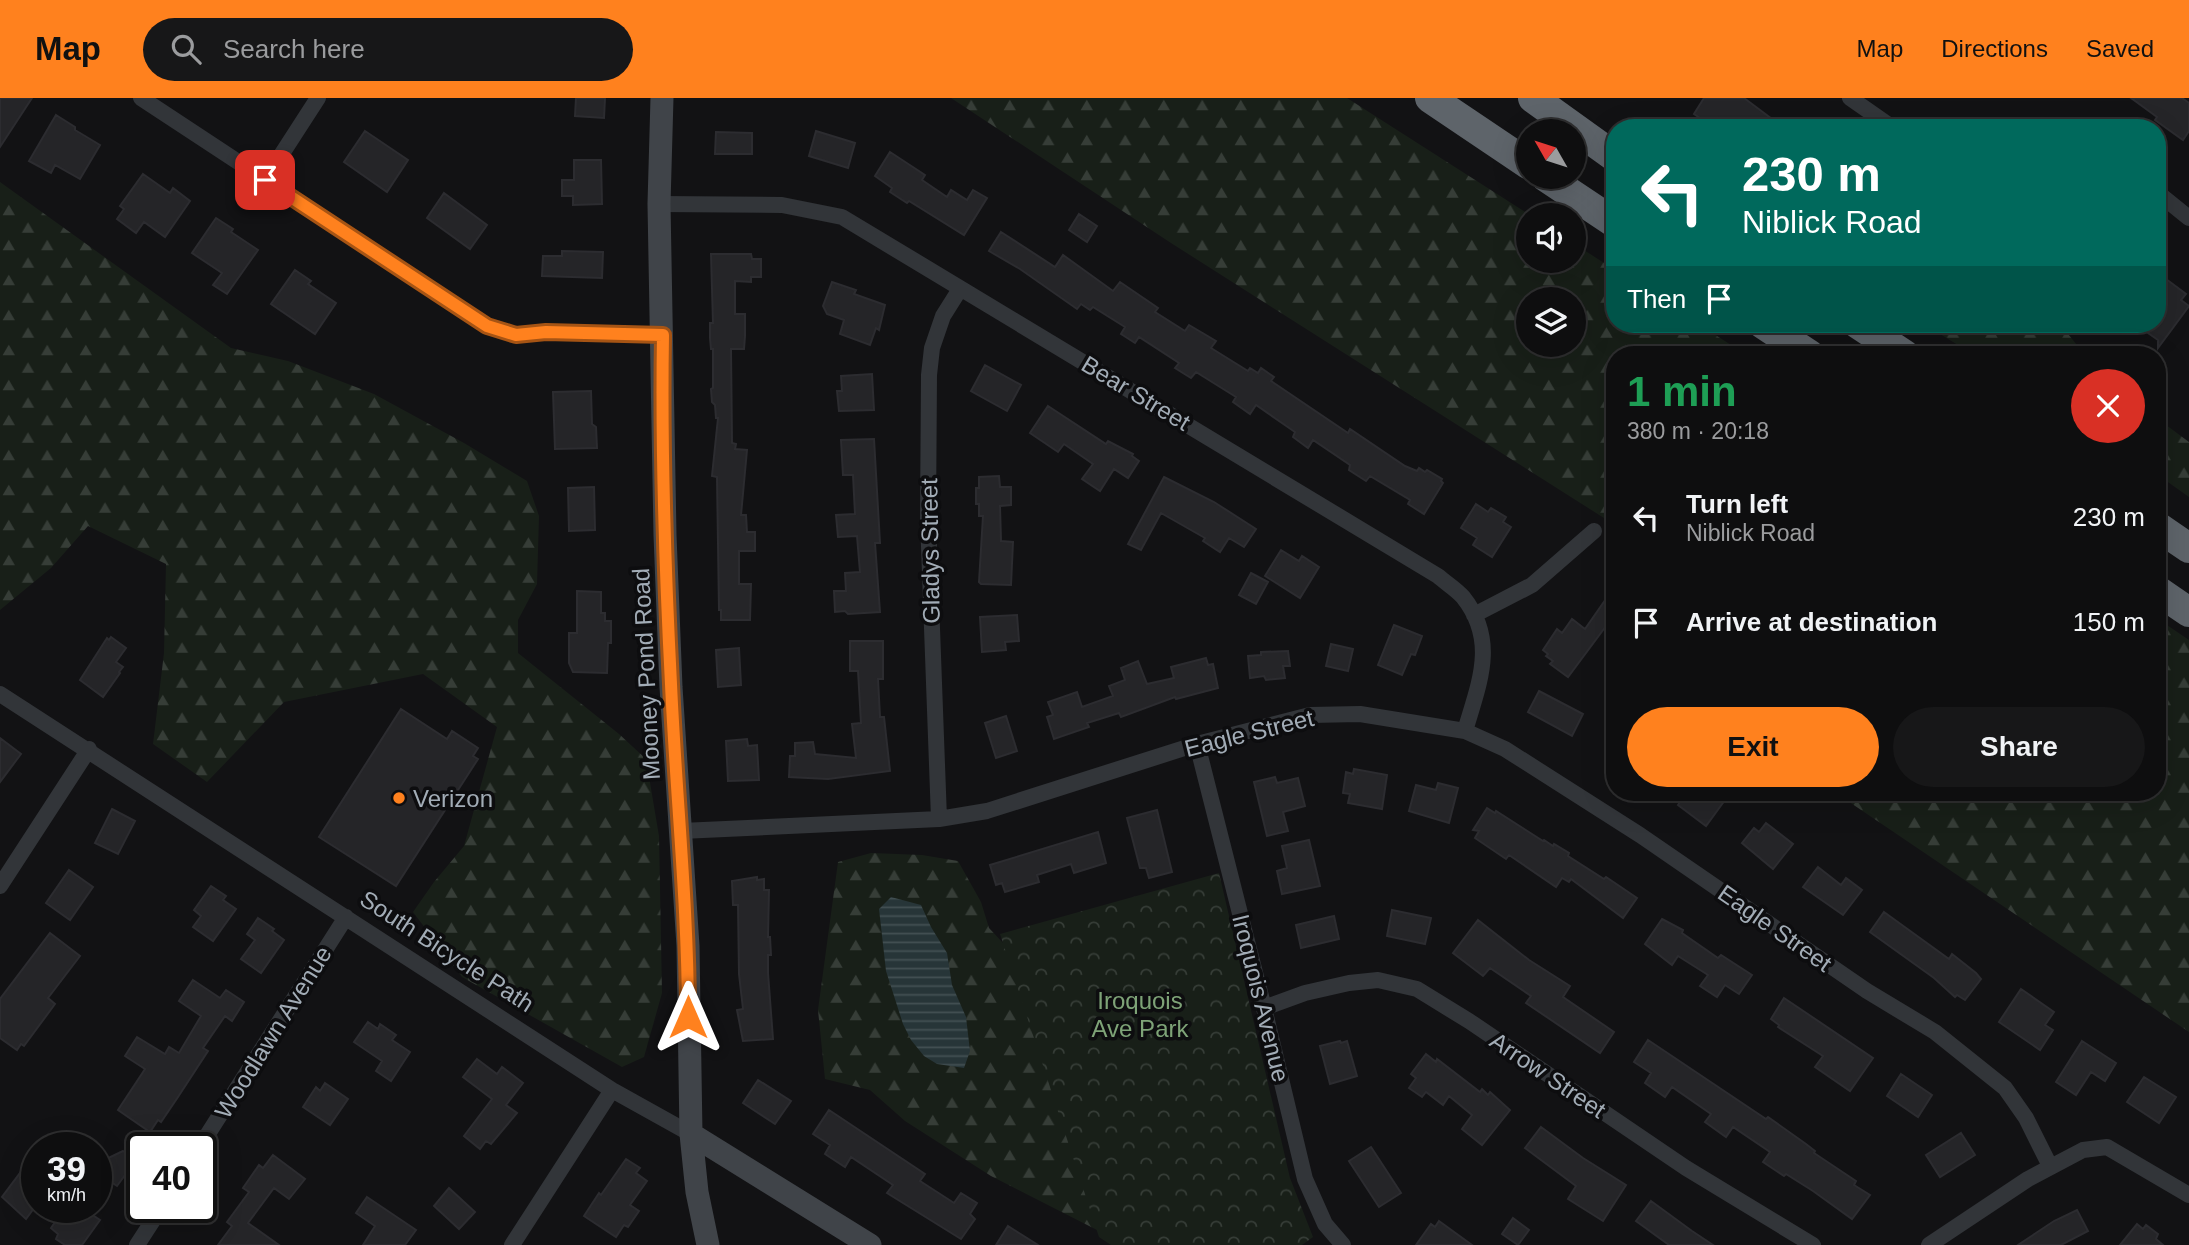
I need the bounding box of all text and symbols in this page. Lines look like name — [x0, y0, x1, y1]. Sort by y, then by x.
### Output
search box — [143, 18, 633, 81]
text: Map — [35, 30, 101, 67]
icon: search — [167, 30, 205, 68]
text: Search here — [223, 34, 365, 64]
text: Map — [1857, 35, 1903, 62]
text: Directions — [1941, 35, 2048, 62]
text: Saved — [2086, 35, 2154, 62]
north arrow — [1516, 119, 1586, 189]
map controls — [1516, 119, 1586, 357]
icon: left — [1627, 147, 1718, 238]
text: 230 m — [1742, 147, 1881, 201]
pin — [235, 150, 295, 210]
icon: arrive — [246, 161, 284, 199]
button: sound — [1516, 203, 1586, 273]
text: Niblick Road — [1742, 204, 1922, 240]
icon: arrive — [1700, 280, 1738, 318]
text: Then — [1627, 284, 1686, 314]
button: layers — [1516, 287, 1586, 357]
street label: Bear Street — [1077, 350, 1195, 436]
text: 1 min — [1627, 368, 1737, 415]
button: close — [2071, 369, 2145, 443]
text: 380 m · 20:18 — [1627, 418, 1769, 444]
street label: Gladys Street — [915, 478, 945, 624]
text: Turn left — [1686, 489, 1788, 519]
icon: left — [1627, 499, 1665, 537]
text: 230 m — [2073, 502, 2145, 532]
text: Niblick Road — [1686, 520, 1815, 546]
street label: Mooney Pond Road — [627, 567, 665, 781]
icon: arrive — [1627, 604, 1665, 642]
text: Arrive at destination — [1686, 607, 1937, 637]
text: 150 m — [2073, 607, 2145, 637]
street label: Eagle Street — [1182, 704, 1317, 762]
button: Exit — [1627, 707, 1879, 787]
button: Share — [1893, 707, 2145, 787]
place label: Verizon — [413, 785, 493, 812]
marker: Verizon — [391, 790, 407, 806]
street label: Eagle Street — [1713, 879, 1837, 977]
street label: South Bicycle Path — [355, 885, 539, 1017]
street label: Iroquois Avenue — [1227, 911, 1295, 1085]
street label: Woodlawn Avenue — [209, 941, 337, 1123]
position arrow — [651, 980, 725, 1054]
park label: Iroquois Ave Park — [1092, 987, 1189, 1042]
street label: Arrow Street — [1485, 1027, 1611, 1124]
speed limit sign: 40 — [126, 1132, 217, 1223]
text: 39 — [47, 1149, 86, 1188]
text: km/h — [47, 1185, 86, 1205]

